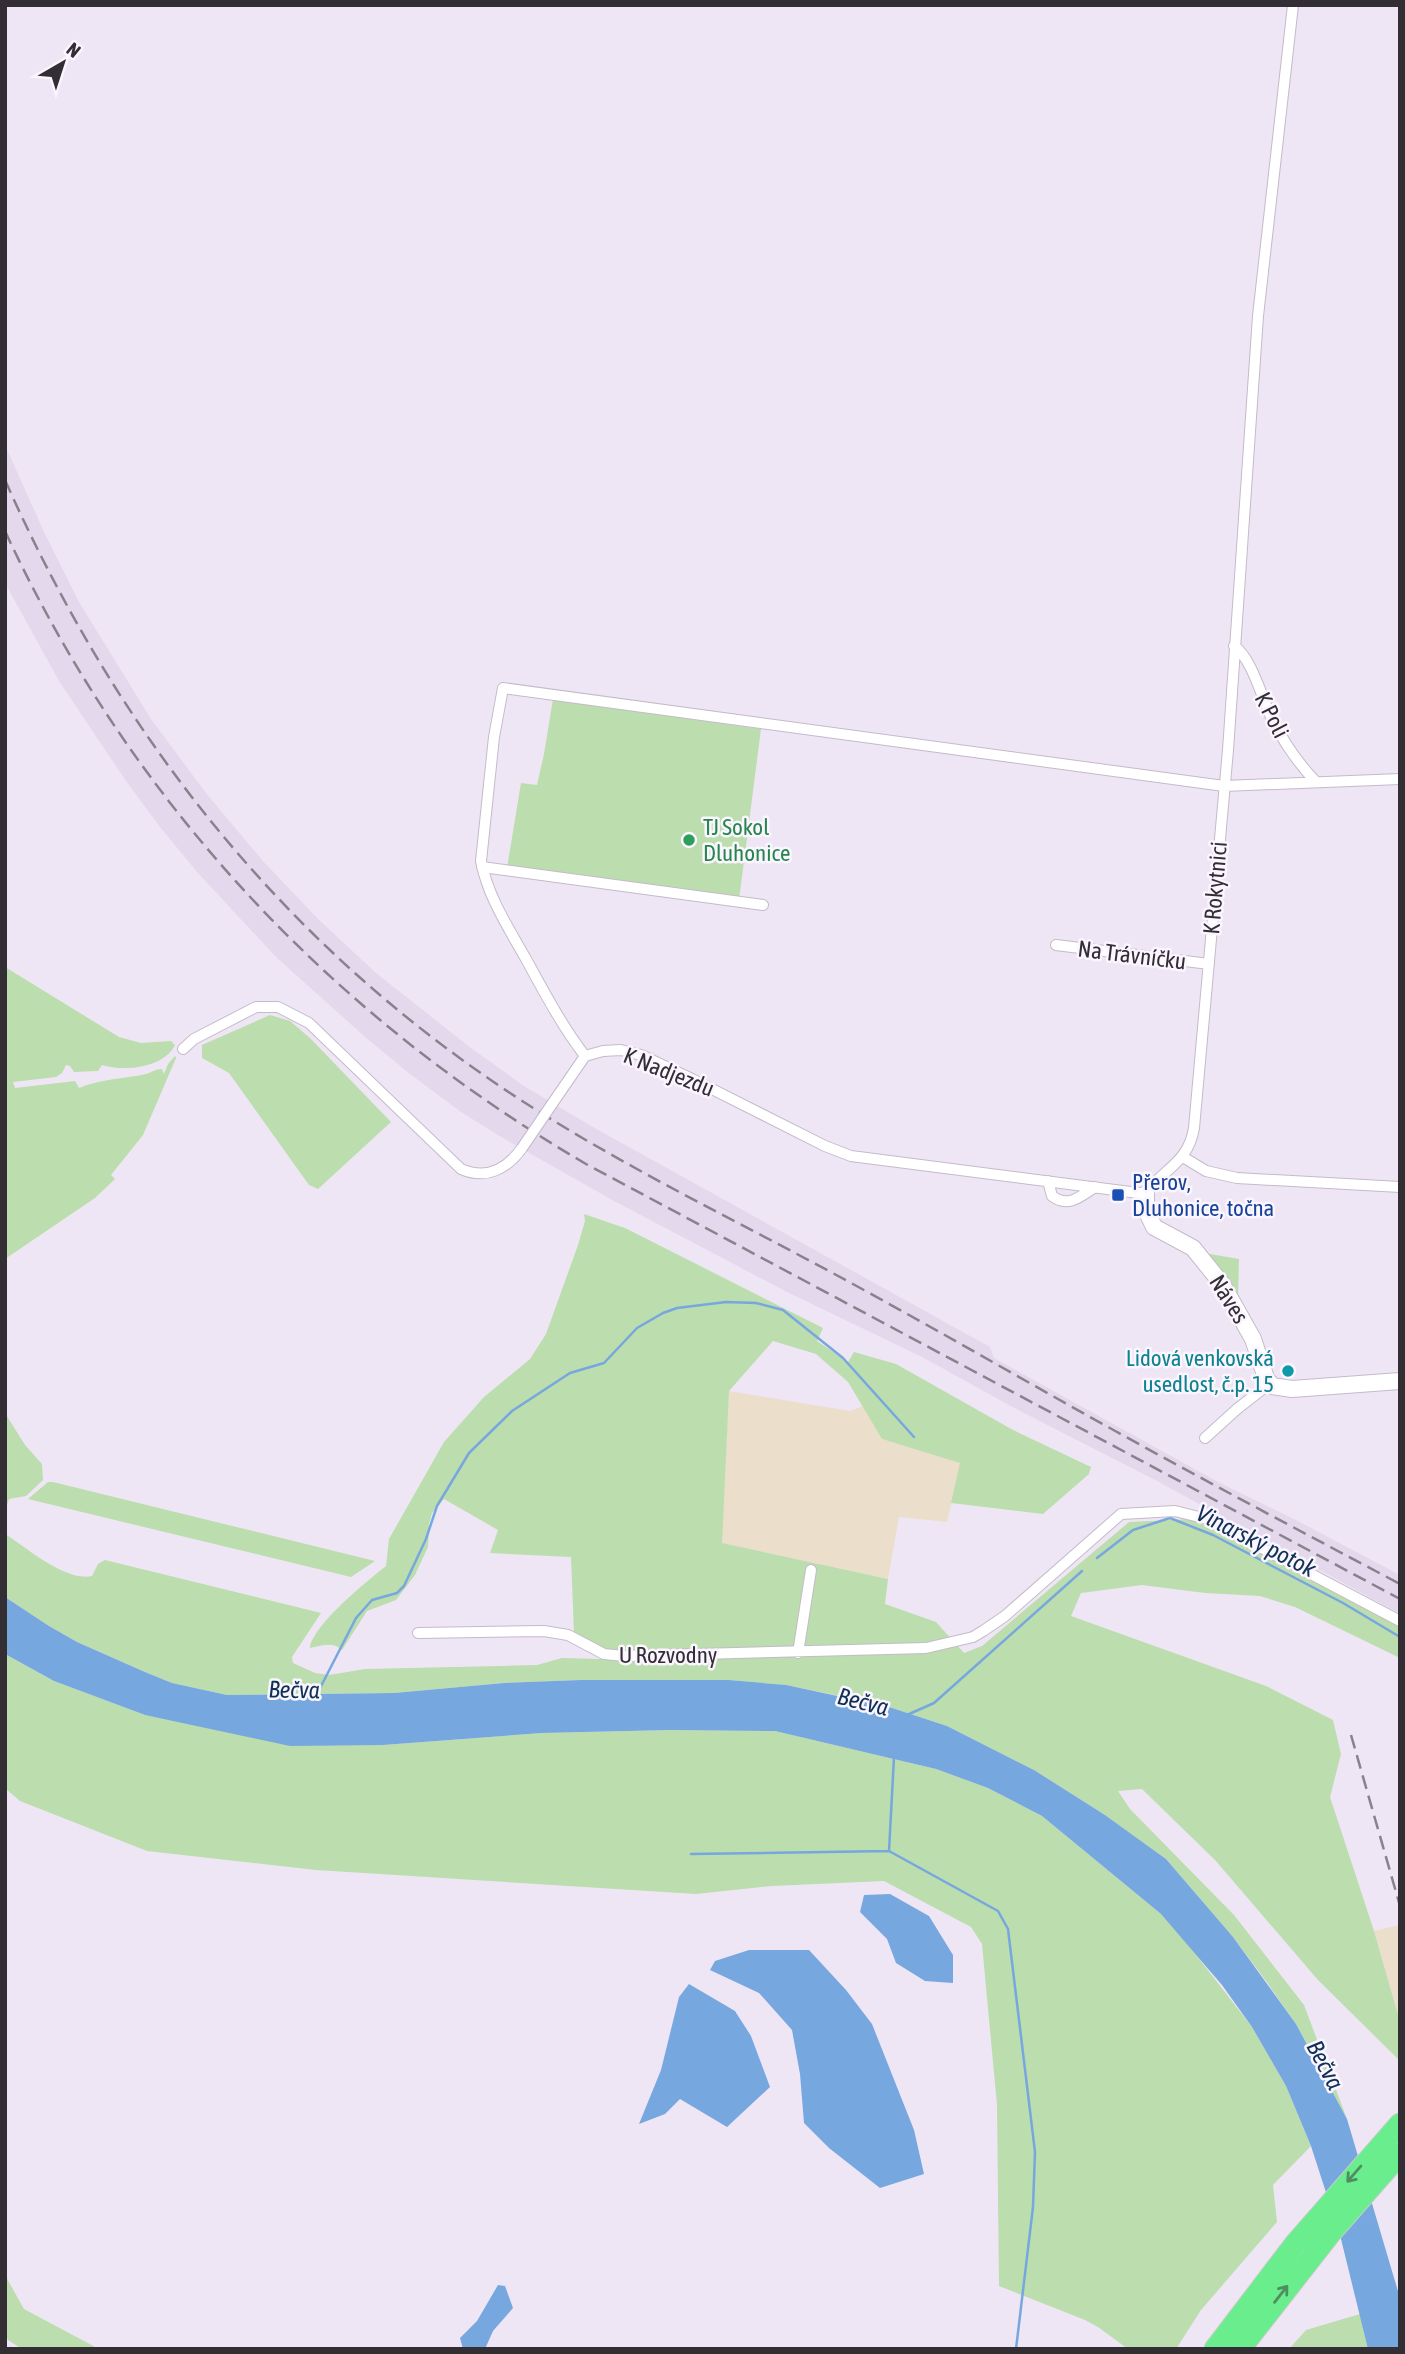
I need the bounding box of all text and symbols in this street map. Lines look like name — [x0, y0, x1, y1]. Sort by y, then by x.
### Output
north arrow — [28, 28, 98, 98]
text: N — [62, 38, 85, 62]
street label: K Poli — [1250, 688, 1294, 742]
place label: TJ Sokol Dluhonice — [703, 814, 790, 866]
marker: TJ Sokol Dluhonice — [681, 832, 697, 848]
street label: K Rokytnici — [1198, 840, 1232, 936]
street label: Na Trávníčku — [1076, 935, 1188, 975]
street label: K Nadjezdu — [620, 1042, 718, 1102]
place label: Přerov, Dluhonice, točna — [1132, 1169, 1274, 1221]
marker: Přerov, Dluhonice, točna — [1110, 1187, 1126, 1203]
street label: Náves — [1204, 1270, 1254, 1328]
place label: Lidová venkovská usedlost, č.p. 15 — [1126, 1345, 1274, 1397]
marker: Lidová venkovská usedlost, č.p. 15 — [1280, 1363, 1296, 1379]
water label: Vinarský potok — [1192, 1499, 1321, 1582]
street label: U Rozvodny — [619, 1642, 717, 1668]
water label: Bečva — [268, 1676, 320, 1703]
water label: Bečva — [835, 1682, 891, 1721]
water label: Bečva — [1301, 2036, 1349, 2094]
one-way arrow — [1346, 2165, 1362, 2183]
one-way arrow — [1273, 2286, 1288, 2304]

